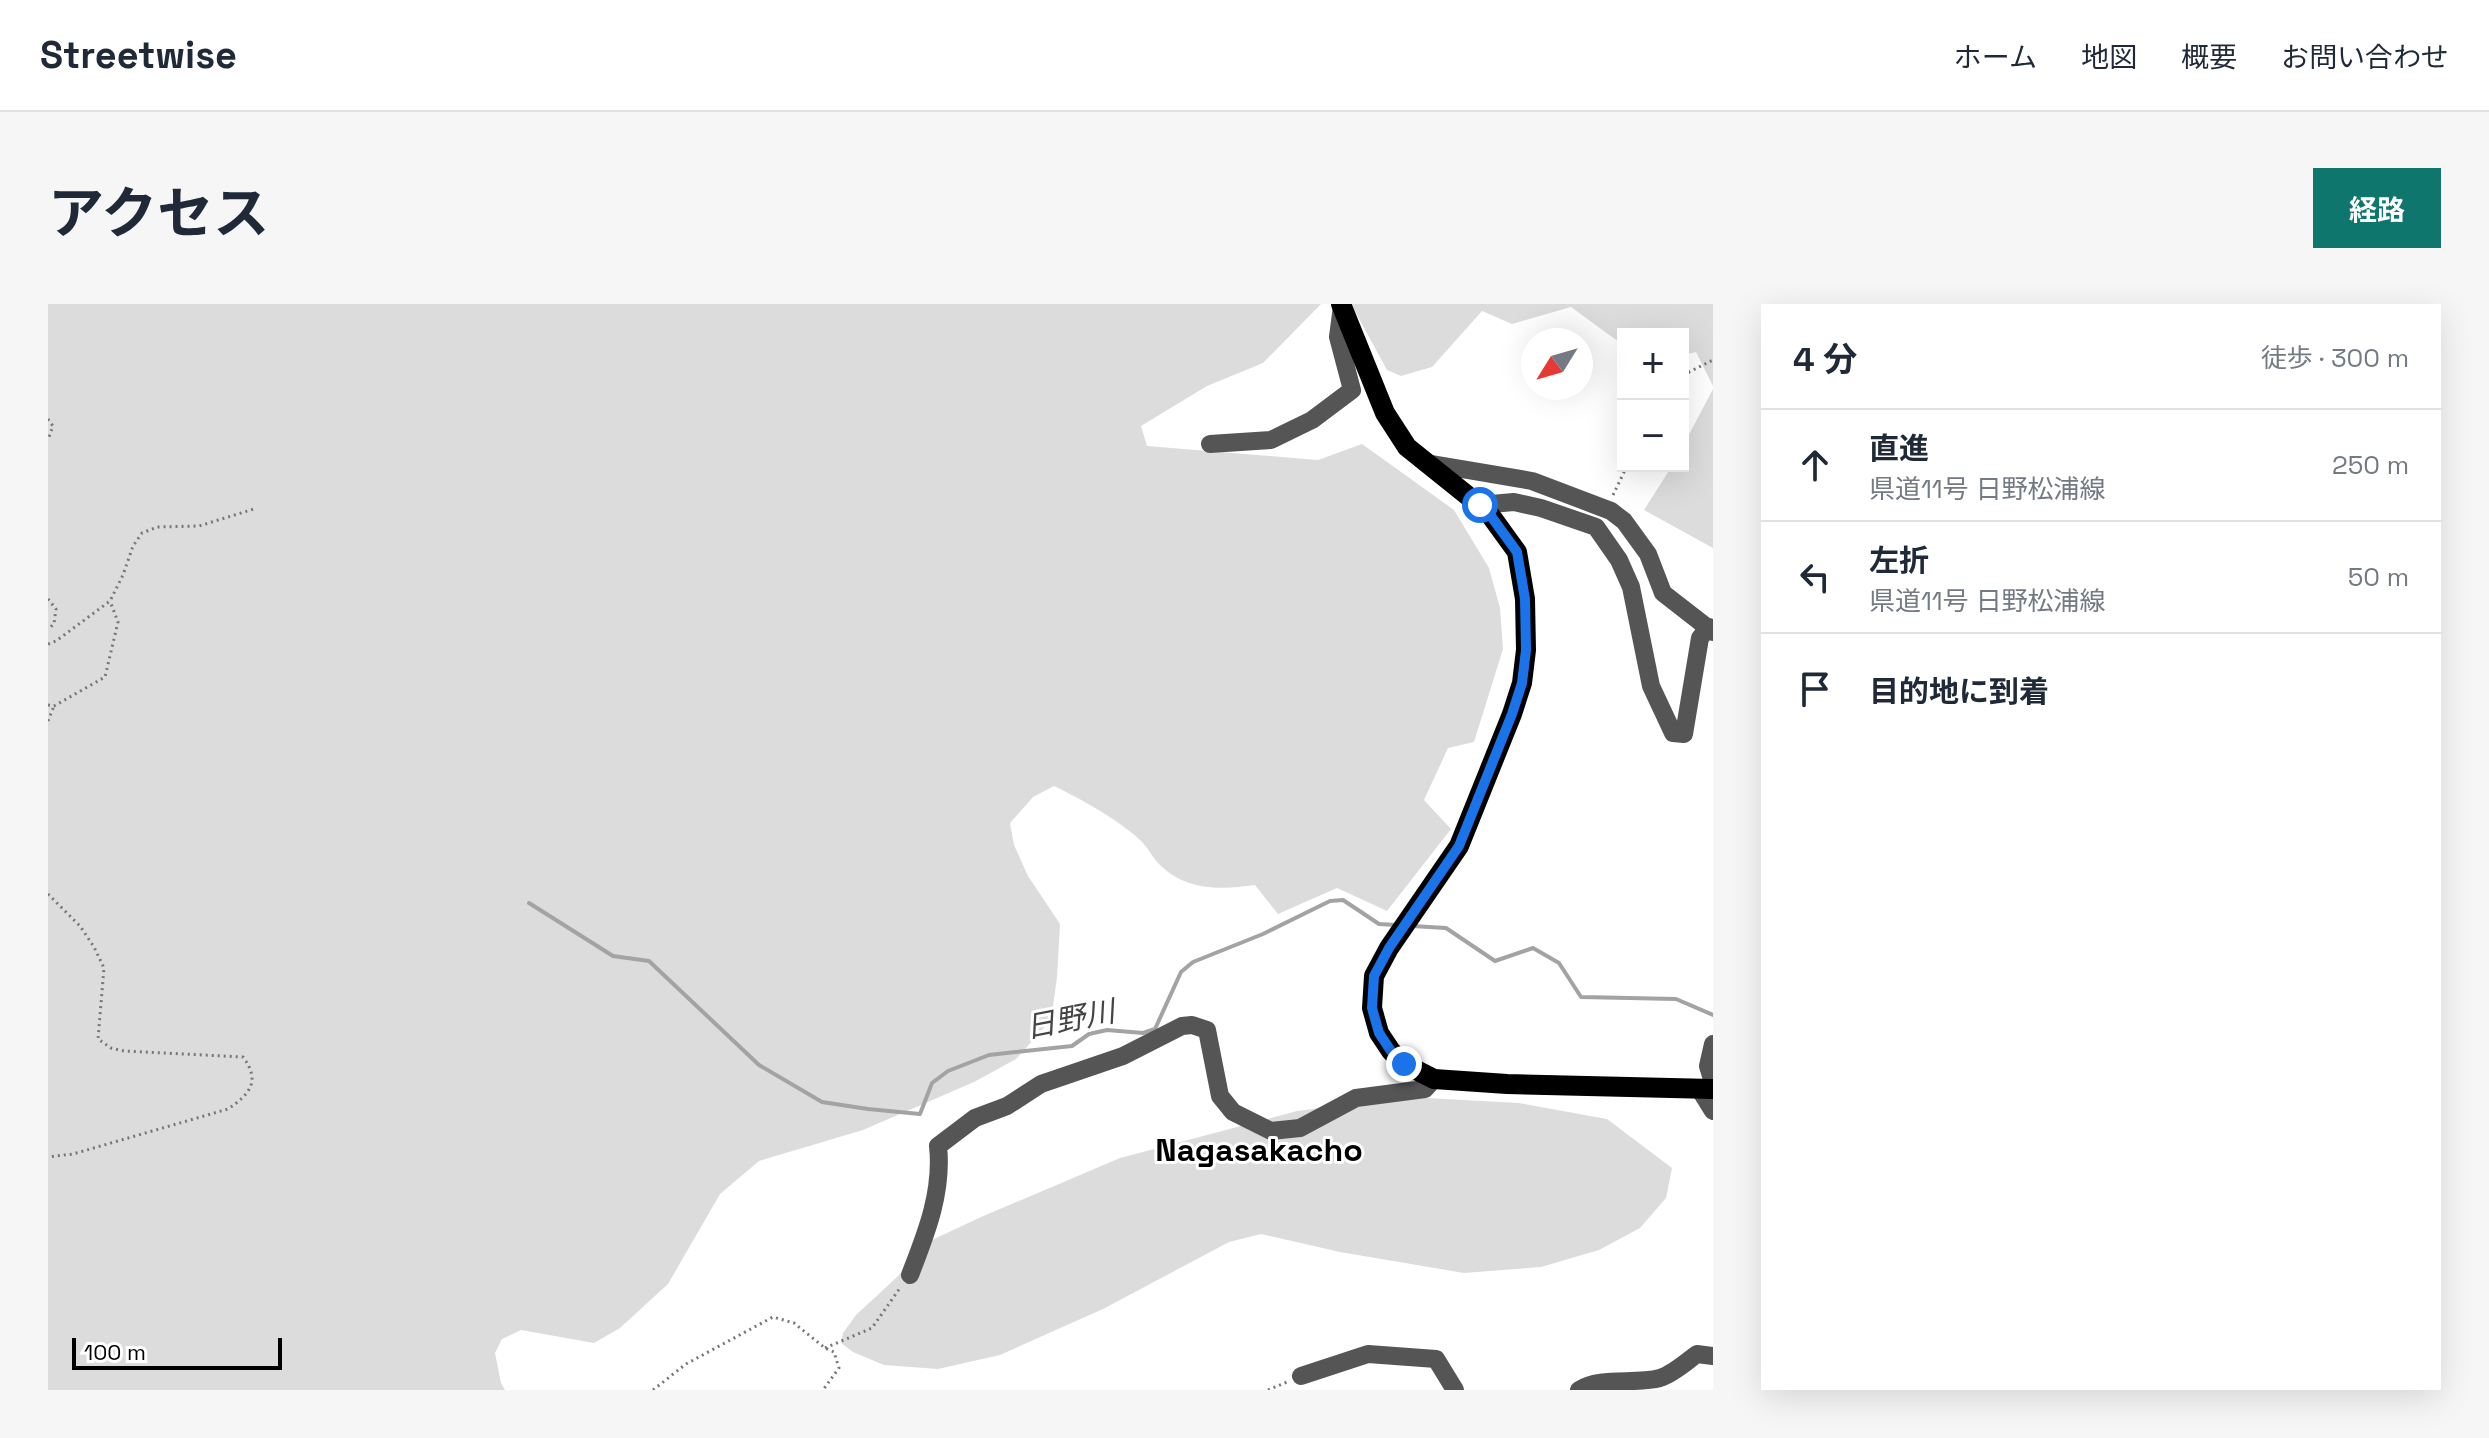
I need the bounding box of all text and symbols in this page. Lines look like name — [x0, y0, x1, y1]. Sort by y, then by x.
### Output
text: Streetwise — [40, 31, 237, 79]
text: ホーム — [1954, 39, 2037, 75]
text: 地図 — [2081, 39, 2137, 75]
text: 概要 — [2181, 39, 2237, 75]
text: お問い合わせ — [2281, 39, 2449, 75]
button: 経路 — [2313, 168, 2441, 248]
text: アクセス — [48, 178, 269, 249]
north arrow — [1521, 328, 1593, 400]
map controls — [1617, 328, 1689, 472]
button: + — [1617, 328, 1689, 400]
text: 4 分 — [1793, 338, 1857, 381]
text: 徒歩 · 300 m — [2261, 341, 2409, 375]
button: − — [1617, 400, 1689, 472]
text: 直進 — [1869, 429, 1929, 468]
icon: ahead — [1793, 443, 1837, 487]
text: 250 m — [2332, 448, 2409, 482]
text: 県道11号 日野松浦線 — [1869, 472, 2105, 506]
route start — [1462, 487, 1498, 523]
text: 左折 — [1869, 541, 1929, 580]
icon: left — [1793, 555, 1837, 599]
text: 50 m — [2348, 560, 2409, 594]
text: 県道11号 日野松浦線 — [1869, 584, 2105, 618]
icon: arrive — [1793, 667, 1837, 711]
text: 目的地に到着 — [1869, 672, 2049, 711]
water label: 日野川 — [1022, 991, 1121, 1047]
route end — [1386, 1046, 1422, 1082]
district label: Nagasakacho — [1155, 1130, 1363, 1170]
scale bar — [72, 1334, 282, 1370]
text: 100 m — [84, 1338, 146, 1366]

